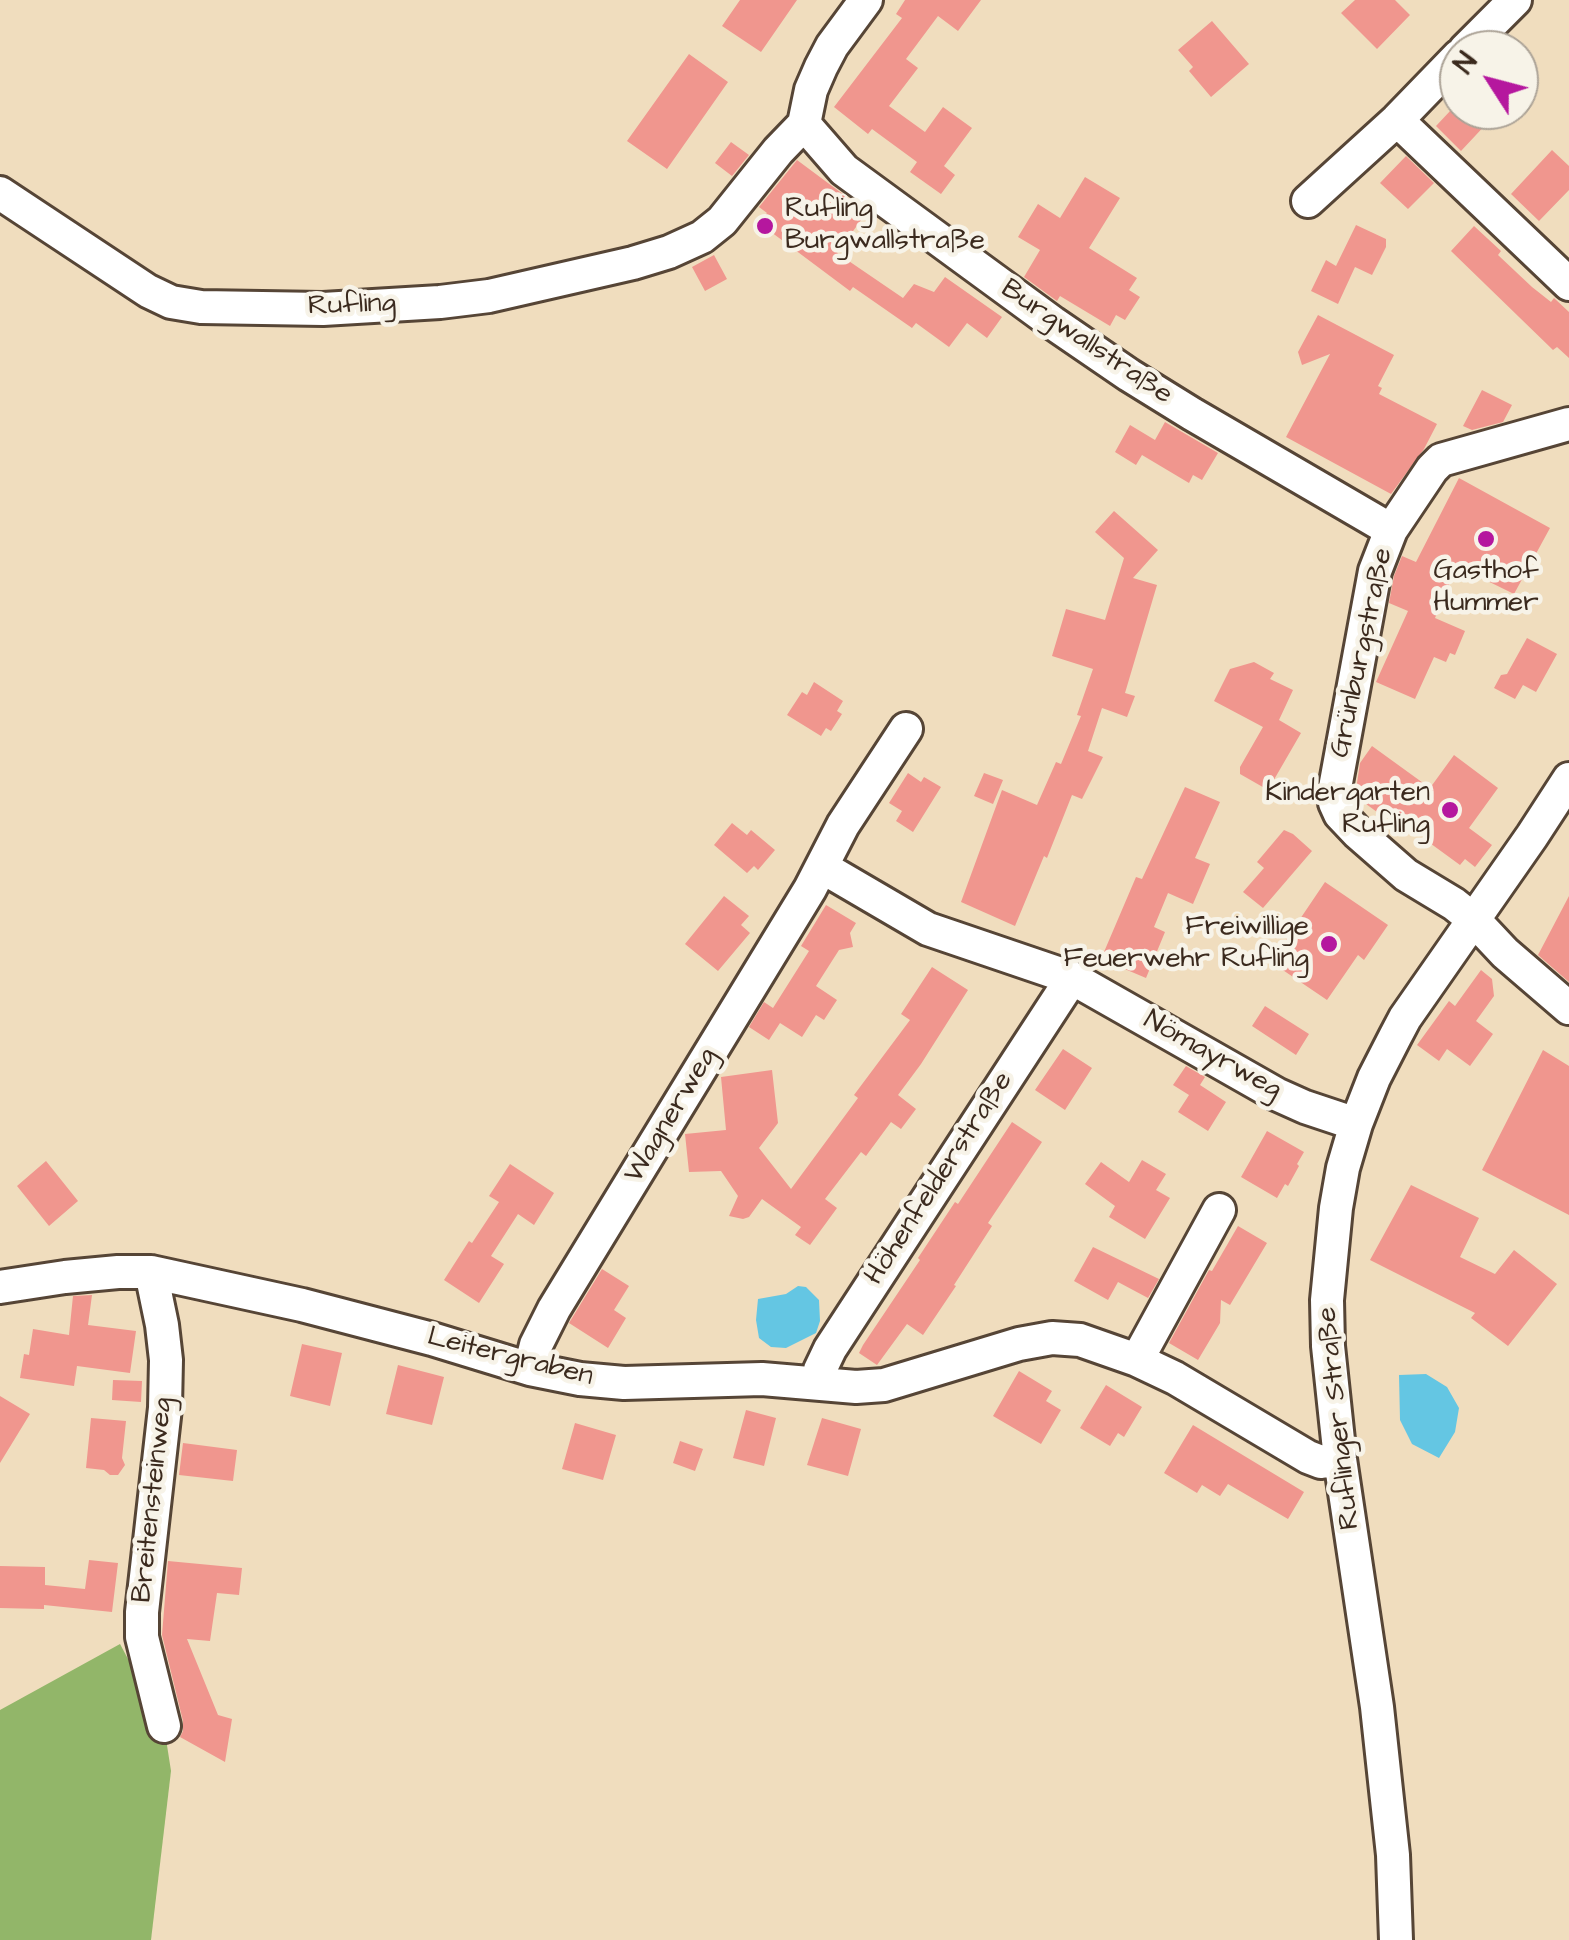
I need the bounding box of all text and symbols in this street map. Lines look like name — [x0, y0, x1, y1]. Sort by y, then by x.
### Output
north arrow — [1439, 30, 1539, 130]
text: N — [1445, 45, 1487, 82]
place label: Rufling Burgwallstraße — [785, 193, 985, 259]
marker: Rufling Burgwallstraße — [754, 215, 776, 237]
street label: Burgwallstraße — [994, 273, 1178, 413]
street label: Rufling — [307, 288, 397, 324]
marker: Gasthof Hummer — [1475, 528, 1497, 550]
street label: Grünburgstraße — [1324, 545, 1402, 761]
place label: Gasthof Hummer — [1433, 555, 1539, 621]
place label: Kindergarten Rufling — [1265, 777, 1430, 843]
marker: Kindergarten Rufling — [1439, 799, 1461, 821]
place label: Freiwillige Feuerwehr Rufling — [1063, 911, 1309, 977]
marker: Freiwillige Feuerwehr Rufling — [1318, 933, 1340, 955]
street label: Nömayrweg — [1137, 1004, 1287, 1108]
street label: Wagnerweg — [618, 1042, 726, 1190]
street label: Höhenfelderstraße — [859, 1066, 1021, 1292]
street label: Ruflinger Straße — [1312, 1305, 1368, 1531]
street label: Leitergraben — [424, 1321, 596, 1395]
street label: Breitensteinweg — [127, 1396, 181, 1604]

